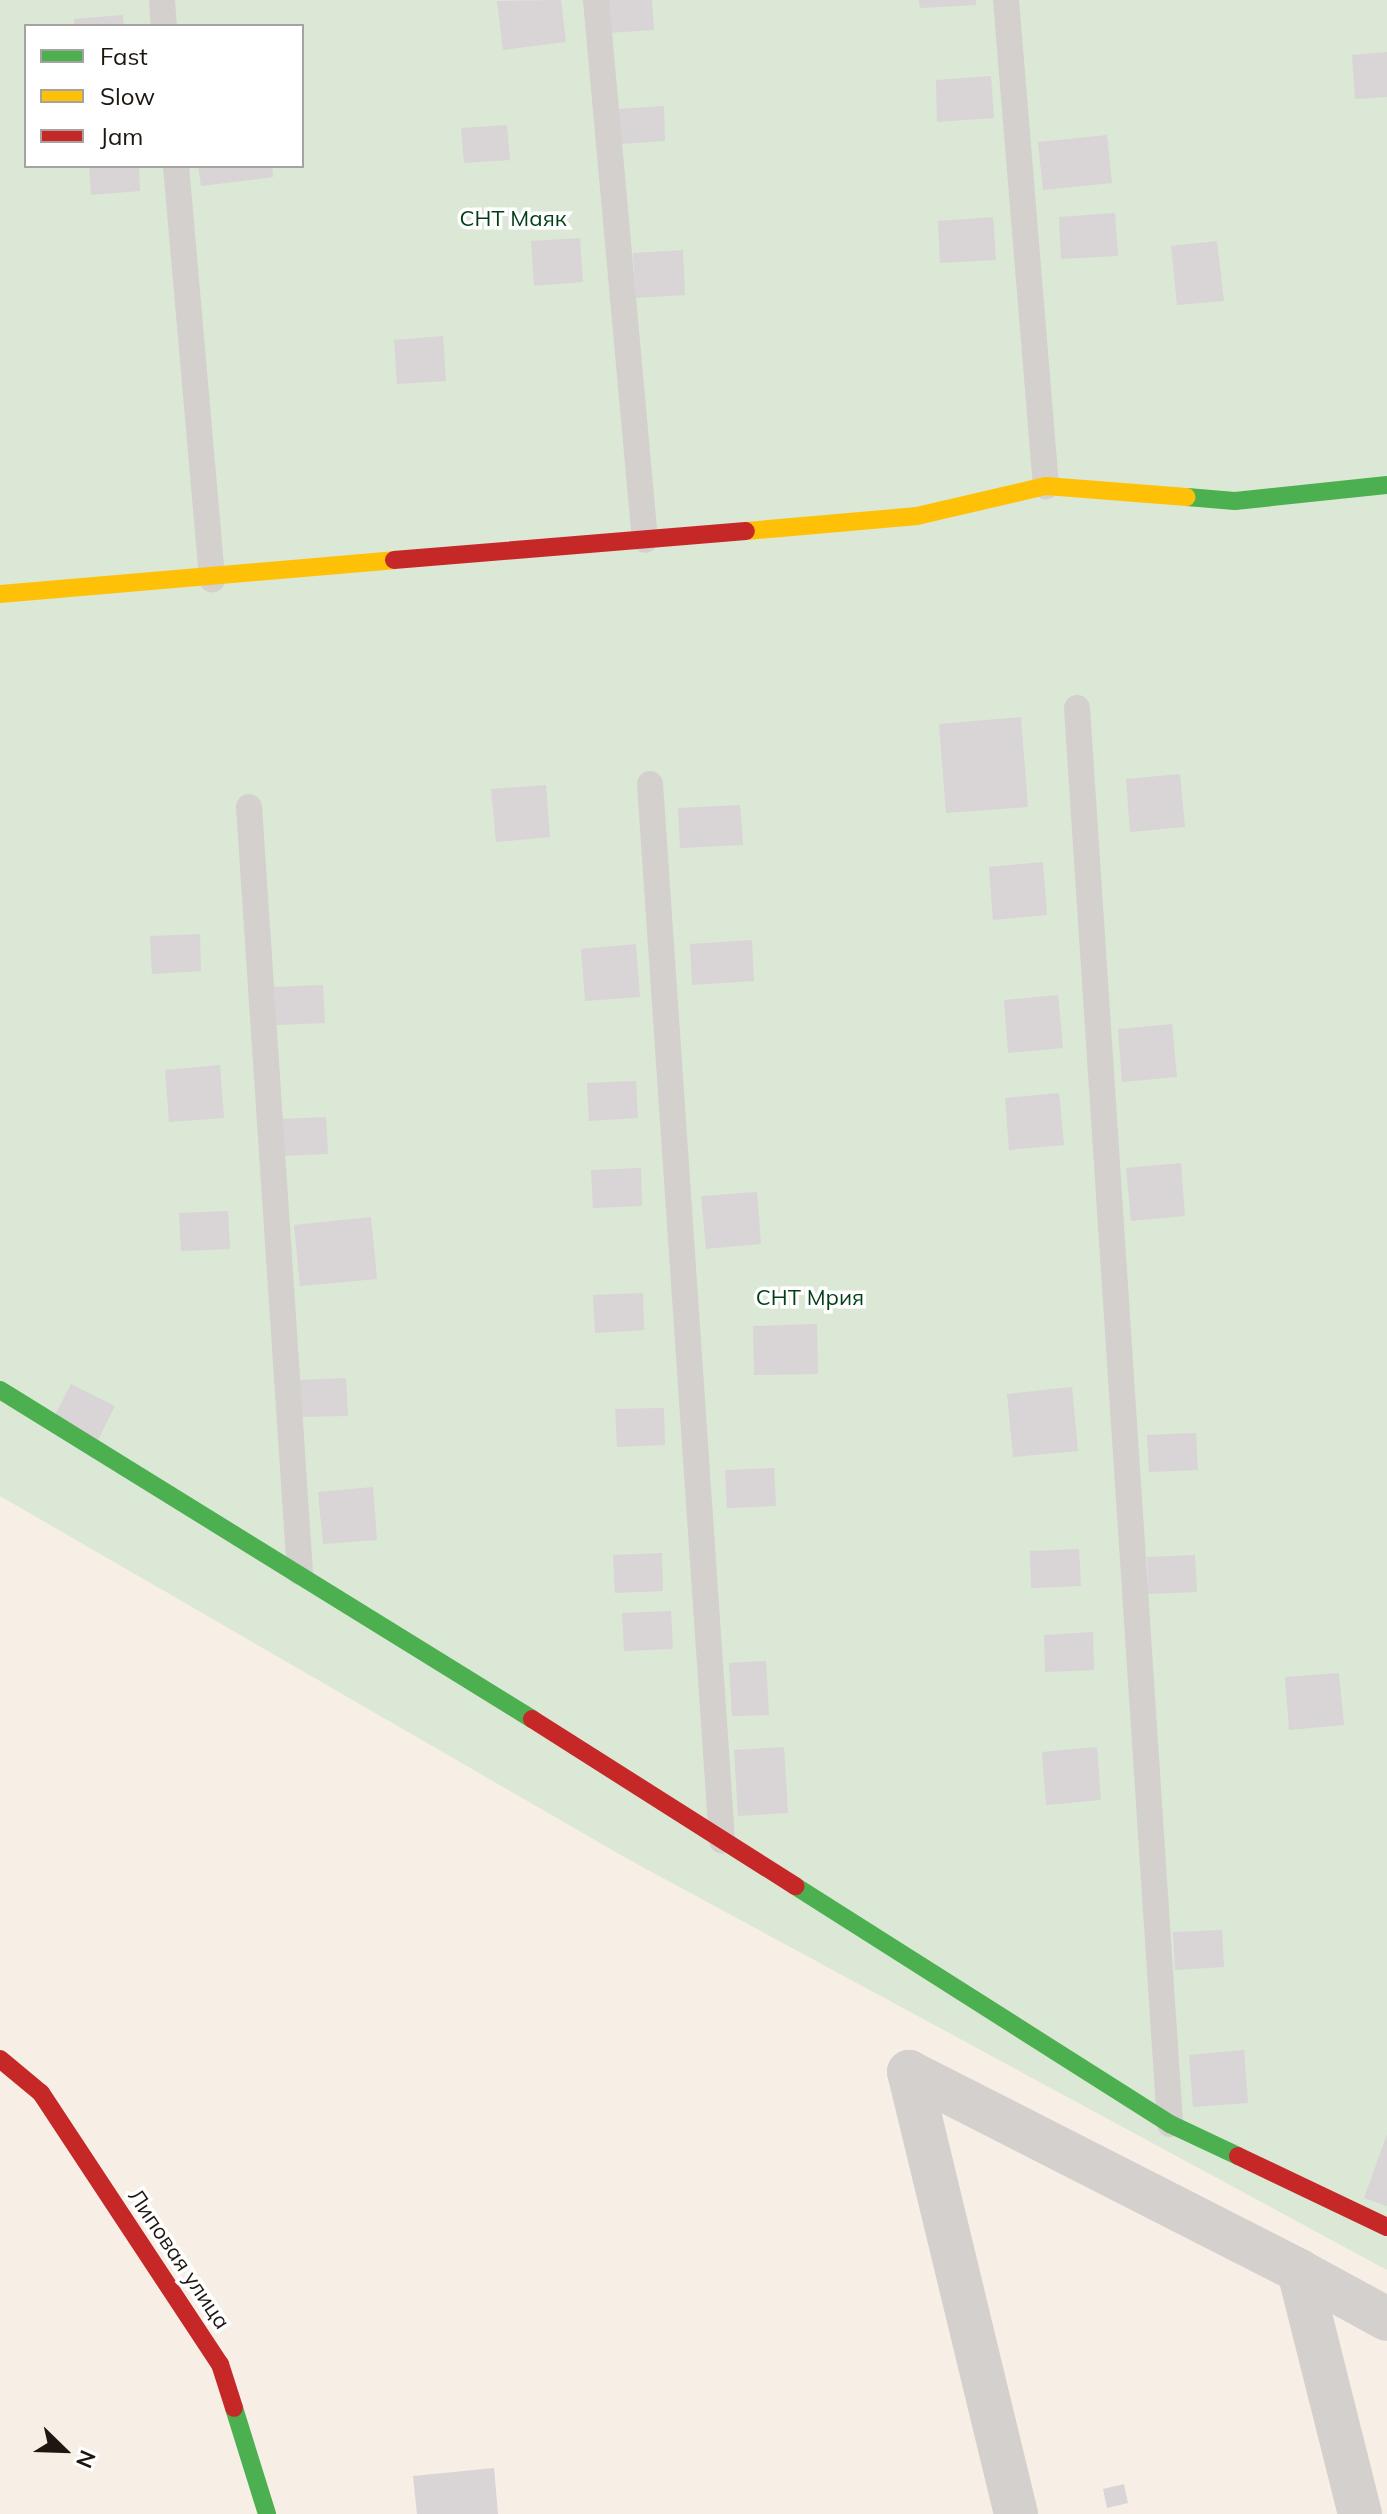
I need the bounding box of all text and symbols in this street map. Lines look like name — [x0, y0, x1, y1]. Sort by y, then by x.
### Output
legend — [24, 24, 304, 168]
text: Fast — [100, 41, 148, 71]
text: Slow — [100, 81, 155, 111]
text: Jam — [100, 121, 143, 151]
park label: СНТ Маяк — [459, 206, 567, 232]
park label: СНТ Мрия — [756, 1285, 864, 1311]
street label: Липовая улица — [122, 2184, 236, 2334]
north arrow — [24, 2410, 104, 2490]
text: N — [70, 2446, 102, 2472]

